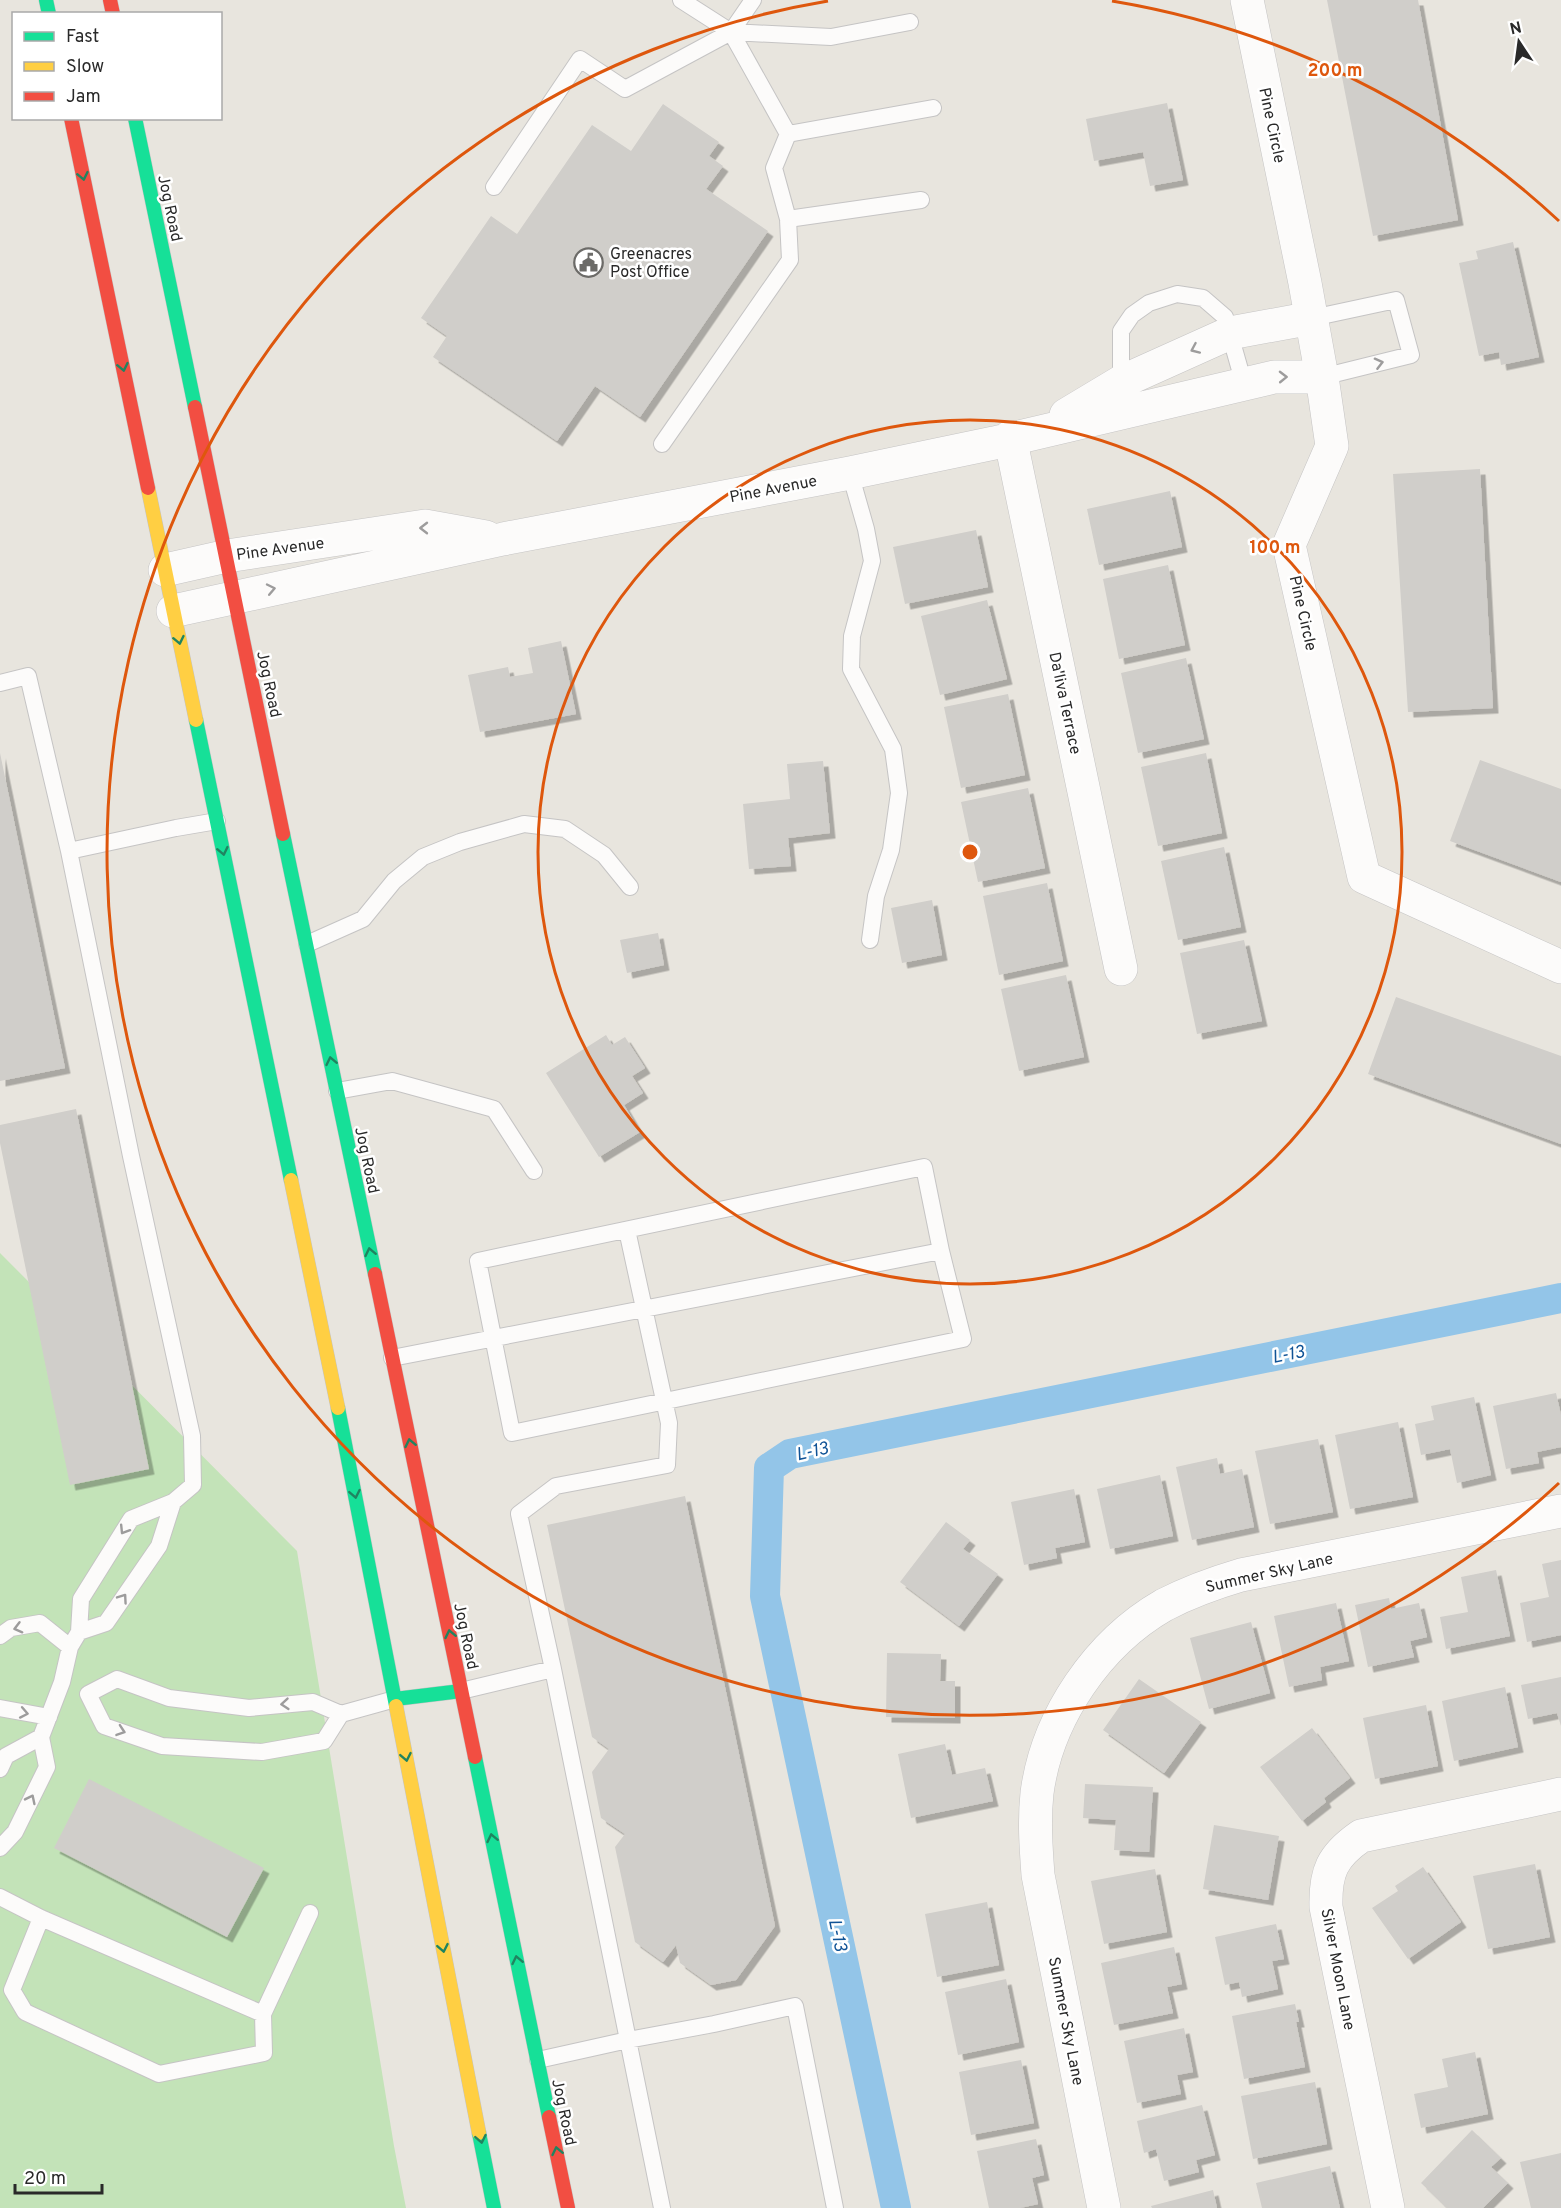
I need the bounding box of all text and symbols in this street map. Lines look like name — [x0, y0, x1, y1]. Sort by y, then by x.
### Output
legend — [12, 12, 222, 120]
north arrow — [1489, 12, 1549, 72]
text: N — [1508, 18, 1524, 40]
text: Fast — [66, 26, 99, 49]
text: Slow — [66, 56, 104, 79]
text: 200 m — [1307, 60, 1363, 83]
text: Jam — [66, 86, 101, 109]
street label: Pine Circle — [1253, 86, 1289, 165]
one-way arrow — [76, 170, 89, 180]
street label: Jog Road — [152, 173, 186, 244]
place label: Greenacres Post Office — [610, 245, 692, 283]
public building icon: Greenacres Post Office — [573, 246, 605, 278]
one-way arrow — [1190, 342, 1201, 354]
one-way arrow — [1374, 357, 1384, 370]
one-way arrow — [116, 361, 129, 371]
one-way arrow — [1279, 371, 1288, 383]
street label: Pine Avenue — [728, 472, 819, 508]
one-way arrow — [420, 522, 429, 534]
street label: Pine Avenue — [235, 534, 326, 566]
text: 100 m — [1249, 537, 1301, 560]
street label: Pine Circle — [1284, 574, 1320, 653]
one-way arrow — [266, 583, 276, 596]
one-way arrow — [172, 635, 185, 645]
street label: Jog Road — [251, 649, 285, 720]
street label: Da'liva Terrace — [1043, 650, 1085, 756]
centre of rings — [960, 842, 980, 862]
one-way arrow — [216, 846, 229, 856]
one-way arrow — [325, 1056, 338, 1066]
street label: Jog Road — [349, 1125, 383, 1196]
one-way arrow — [365, 1247, 378, 1257]
water label: L-13 — [1270, 1341, 1307, 1370]
water label: L-13 — [794, 1437, 832, 1467]
one-way arrow — [404, 1438, 417, 1448]
one-way arrow — [348, 1489, 361, 1499]
one-way arrow — [119, 1524, 131, 1534]
street label: Summer Sky Lane — [1204, 1550, 1335, 1598]
one-way arrow — [116, 1594, 127, 1605]
street label: Jog Road — [448, 1601, 482, 1672]
one-way arrow — [13, 1621, 24, 1633]
one-way arrow — [444, 1629, 457, 1639]
one-way arrow — [281, 1697, 290, 1710]
one-way arrow — [19, 1706, 29, 1719]
one-way arrow — [115, 1724, 126, 1737]
one-way arrow — [399, 1751, 412, 1761]
one-way arrow — [24, 1795, 35, 1806]
one-way arrow — [486, 1834, 499, 1844]
street label: Silver Moon Lane — [1315, 1907, 1359, 2032]
water label: L-13 — [822, 1917, 851, 1954]
one-way arrow — [436, 1943, 449, 1953]
one-way arrow — [511, 1955, 524, 1965]
street label: Summer Sky Lane — [1043, 1955, 1087, 2087]
street label: Jog Road — [546, 2077, 580, 2148]
one-way arrow — [474, 2134, 487, 2144]
one-way arrow — [551, 2146, 564, 2156]
scale bar — [15, 2157, 102, 2195]
text: 20 m — [24, 2168, 66, 2191]

